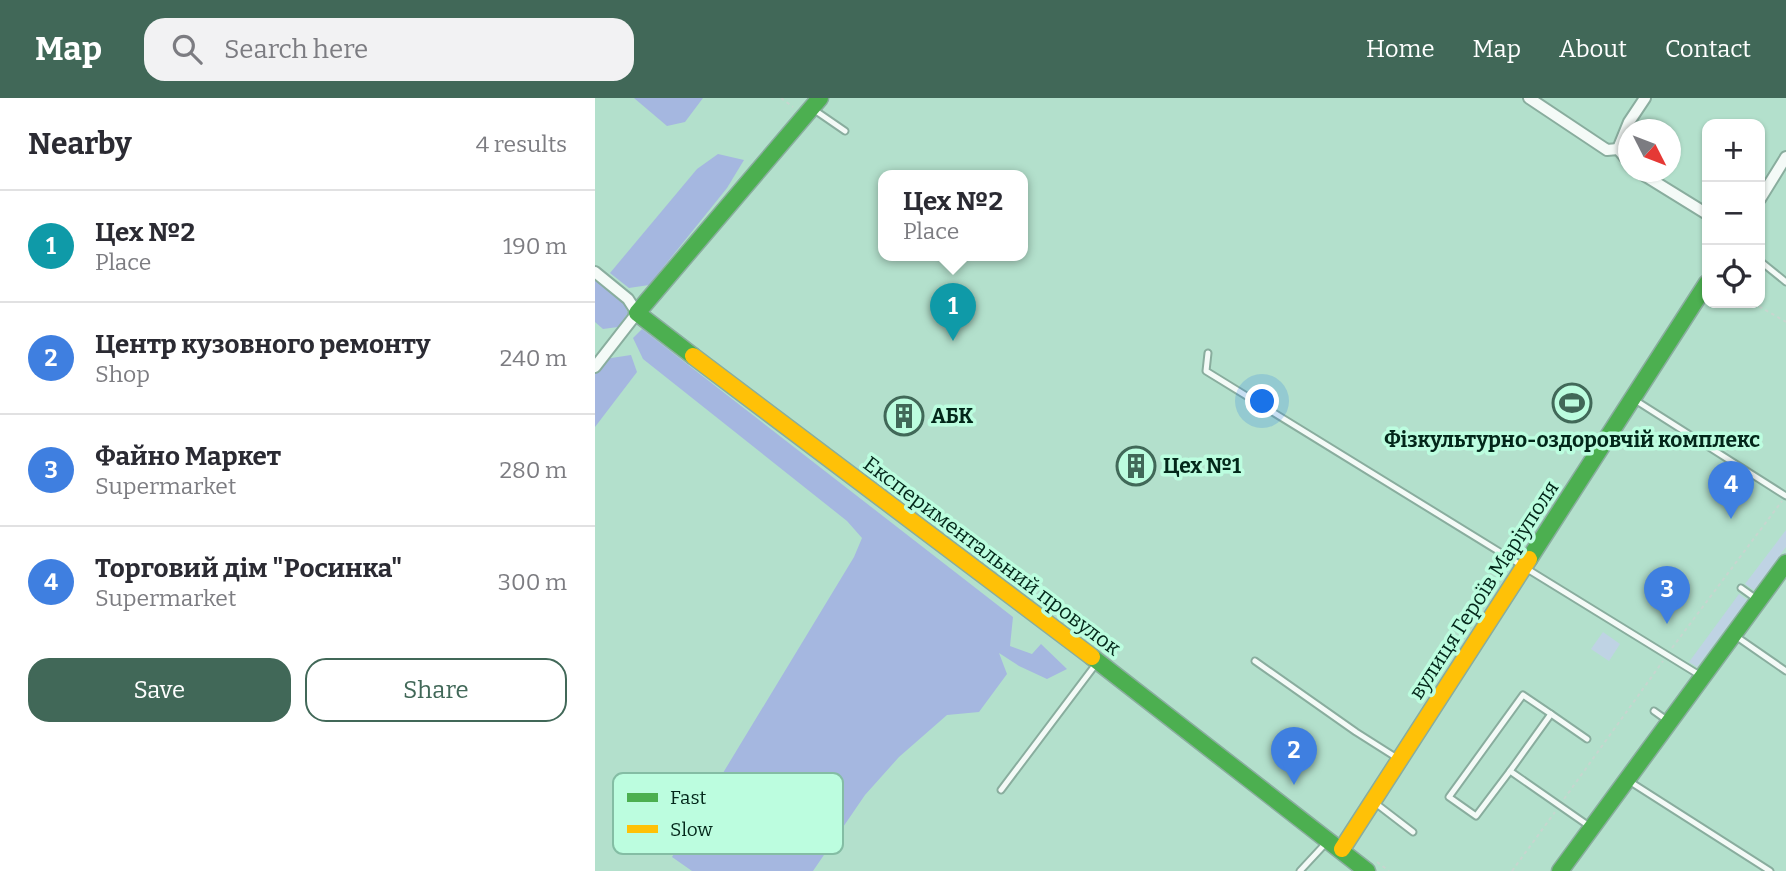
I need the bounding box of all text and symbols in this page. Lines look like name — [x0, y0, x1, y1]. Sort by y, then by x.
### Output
search box — [144, 18, 634, 81]
text: Map — [35, 29, 102, 69]
icon: search — [168, 30, 206, 68]
text: Search here — [224, 34, 368, 65]
text: Home — [1366, 35, 1435, 63]
text: Map — [1473, 35, 1521, 63]
text: About — [1559, 35, 1627, 63]
text: Contact — [1665, 35, 1751, 63]
north arrow — [1618, 119, 1681, 182]
map controls — [1702, 119, 1765, 308]
button: + — [1702, 119, 1765, 182]
text: Nearby — [28, 126, 132, 162]
text: 4 results — [476, 130, 567, 158]
popup — [878, 170, 1028, 261]
button: − — [1702, 182, 1765, 245]
text: Цех №2 — [903, 186, 1003, 217]
text: Цех №2 — [95, 217, 195, 248]
text: Place — [903, 217, 959, 245]
text: 1 — [46, 232, 56, 260]
text: 190 m — [503, 232, 567, 260]
button: locate — [1702, 245, 1765, 308]
text: Place — [95, 248, 151, 276]
pin: 1 — [930, 283, 976, 341]
text: Центр кузовного ремонту — [95, 329, 431, 360]
text: 2 — [45, 344, 57, 372]
text: 240 m — [500, 344, 567, 372]
text: Shop — [95, 360, 150, 388]
sports icon: Фізкультурно-оздоровчій комплекс — [1551, 382, 1593, 424]
your location — [1245, 384, 1279, 418]
building icon: АБК — [883, 395, 925, 437]
place label: АБК — [931, 403, 973, 429]
place label: Фізкультурно-оздоровчій комплекс — [1384, 427, 1760, 453]
text: Файно Маркет — [95, 441, 281, 472]
building icon: Цех №1 — [1115, 445, 1157, 487]
street label: Експериментальний провулок — [858, 451, 1126, 662]
place label: Цех №1 — [1163, 453, 1241, 479]
text: 3 — [44, 456, 58, 484]
text: 280 m — [499, 456, 567, 484]
pin: 4 — [1708, 461, 1754, 519]
text: Supermarket — [95, 472, 236, 500]
street label: вулиця Героїв Маріуполя — [1404, 476, 1564, 704]
text: Торговий дім "Росинка" — [95, 553, 402, 584]
pin: 3 — [1644, 566, 1690, 624]
text: 4 — [44, 568, 58, 596]
text: 300 m — [498, 568, 567, 596]
text: Supermarket — [95, 584, 236, 612]
button: Save — [28, 658, 291, 722]
button: Share — [305, 658, 567, 722]
pin: 2 — [1271, 727, 1317, 785]
legend — [613, 773, 843, 854]
text: Fast — [670, 786, 707, 809]
text: Slow — [670, 818, 713, 841]

